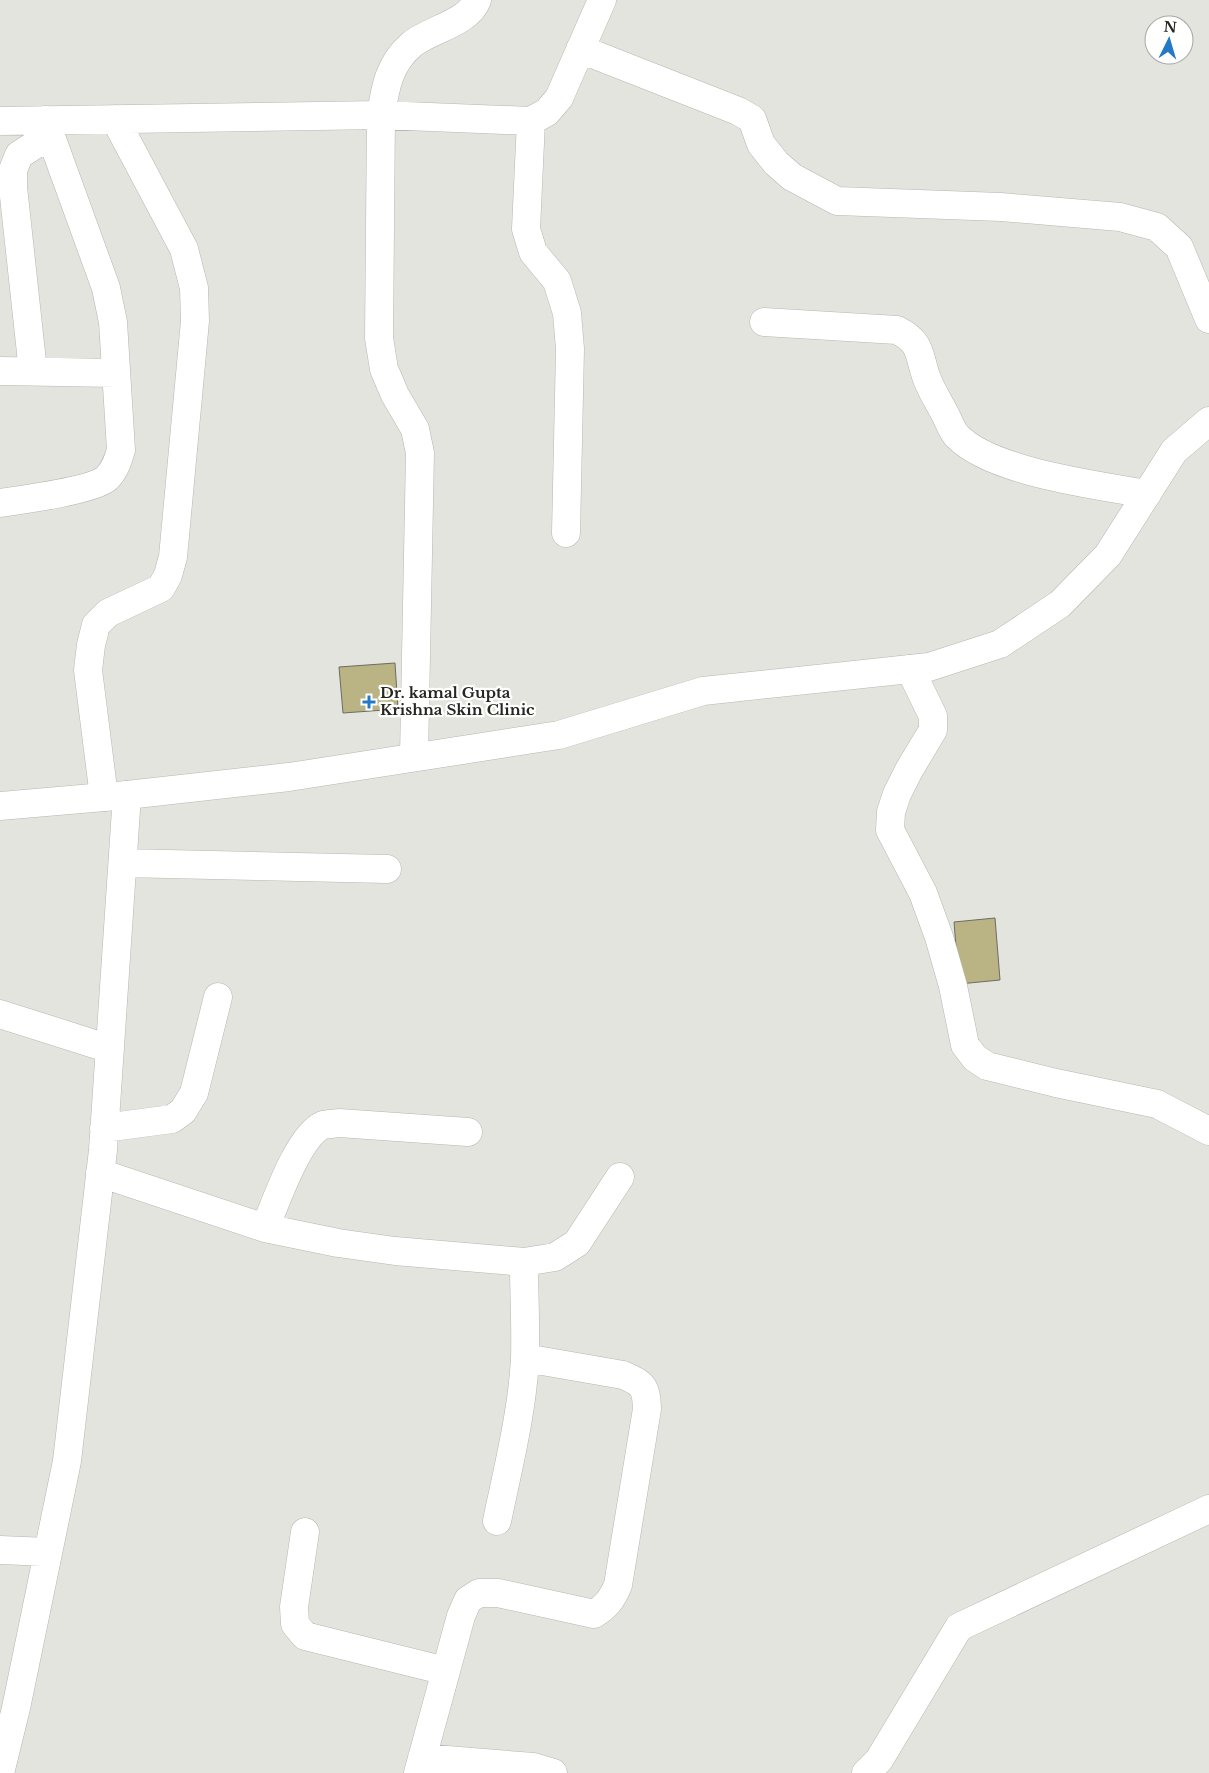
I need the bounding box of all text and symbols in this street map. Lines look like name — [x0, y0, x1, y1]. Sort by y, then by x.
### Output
north arrow — [1144, 15, 1194, 65]
text: N — [1163, 18, 1177, 37]
place label: Dr. kamal Gupta Krishna Skin Clinic — [380, 683, 535, 719]
marker: Dr. kamal Gupta Krishna Skin Clinic — [362, 695, 376, 709]

